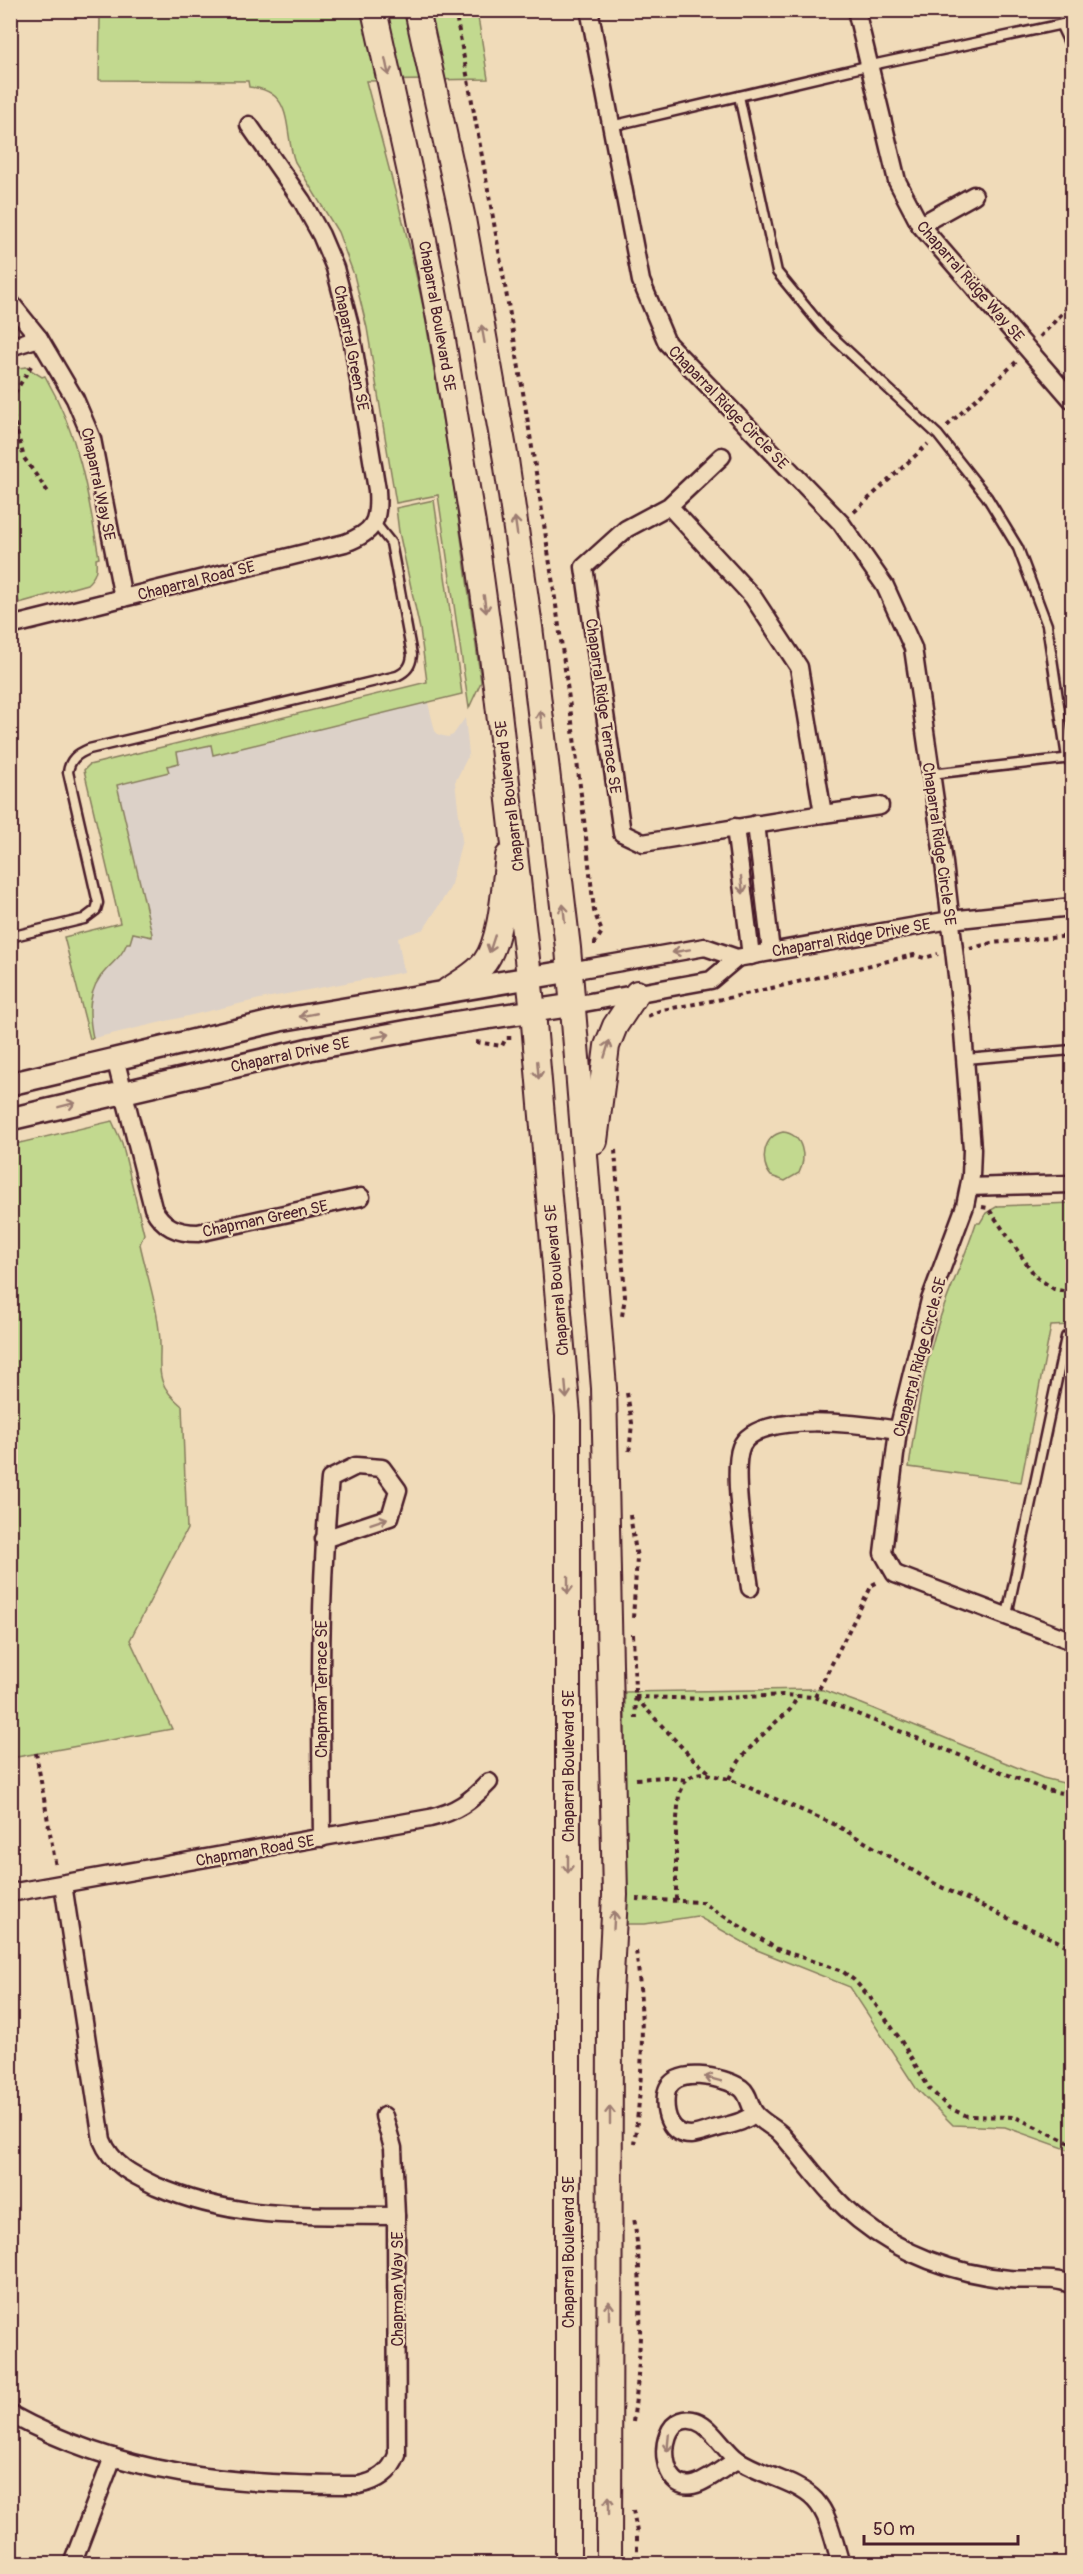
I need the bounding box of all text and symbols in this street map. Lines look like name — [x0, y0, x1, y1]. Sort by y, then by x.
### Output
one-way arrow — [382, 57, 393, 77]
street label: Chaparral Ridge Way SE — [912, 217, 1028, 346]
street label: Chaparral Boulevard SE — [414, 239, 460, 393]
street label: Chaparral Green SE — [329, 284, 373, 413]
one-way arrow — [477, 325, 488, 344]
street label: Chaparral Ridge Circle SE — [664, 342, 793, 474]
street label: Chaparral Way SE — [76, 426, 120, 543]
one-way arrow — [510, 517, 521, 537]
street label: Chaparral Road SE — [135, 557, 257, 605]
one-way arrow — [479, 594, 490, 614]
street label: Chaparral Ridge Terrace SE — [581, 617, 625, 795]
one-way arrow — [536, 710, 547, 730]
street label: Chaparral Boulevard SE — [491, 719, 529, 873]
street label: Chaparral Ridge Circle SE — [918, 761, 960, 927]
one-way arrow — [737, 874, 748, 894]
one-way arrow — [558, 904, 569, 924]
street label: Chaparral Ridge Drive SE — [770, 914, 932, 962]
one-way arrow — [486, 934, 497, 953]
one-way arrow — [671, 946, 691, 957]
one-way arrow — [298, 1010, 318, 1021]
one-way arrow — [370, 1030, 390, 1041]
street label: Chaparral Drive SE — [229, 1033, 352, 1077]
one-way arrow — [602, 1040, 613, 1059]
one-way arrow — [533, 1060, 544, 1080]
one-way arrow — [57, 1098, 76, 1110]
street label: Chapman Green SE — [201, 1196, 330, 1242]
street label: Chaparral Boulevard SE — [540, 1203, 574, 1357]
street label: Chaparral Ridge Circle SE — [889, 1275, 951, 1439]
one-way arrow — [561, 1380, 572, 1400]
one-way arrow — [369, 1514, 388, 1525]
one-way arrow — [562, 1574, 574, 1594]
street label: Chapman Terrace SE — [312, 1620, 332, 1758]
street label: Chaparral Boulevard SE — [559, 1690, 579, 1842]
street label: Chapman Road SE — [194, 1831, 316, 1871]
one-way arrow — [562, 1853, 574, 1873]
one-way arrow — [608, 1911, 619, 1931]
one-way arrow — [704, 2072, 723, 2084]
one-way arrow — [604, 2106, 616, 2126]
street label: Chaparral Boulevard SE — [559, 2176, 579, 2328]
street label: Chapman Way SE — [388, 2231, 408, 2347]
one-way arrow — [603, 2301, 615, 2321]
one-way arrow — [662, 2433, 673, 2452]
one-way arrow — [603, 2496, 615, 2516]
scale bar — [864, 2508, 1018, 2546]
text: 50 m — [873, 2518, 915, 2541]

